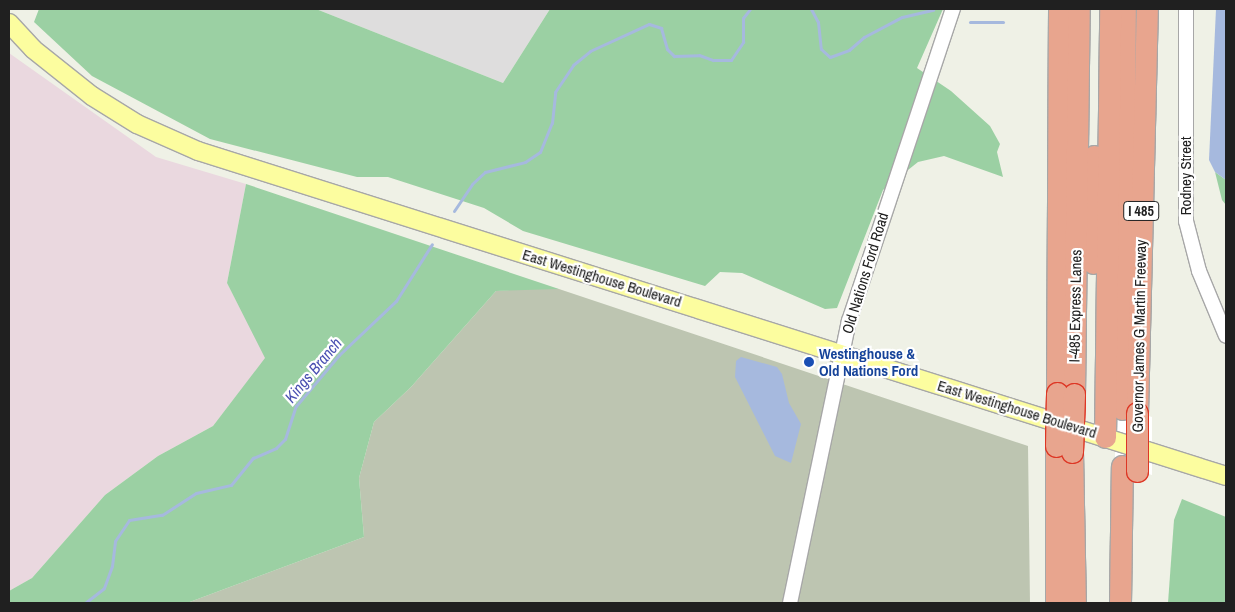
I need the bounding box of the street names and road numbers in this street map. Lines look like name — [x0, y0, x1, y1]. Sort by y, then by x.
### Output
street label: Rodney Street — [1177, 137, 1195, 215]
road number: I 485 — [1122, 200, 1160, 222]
street label: Old Nations Ford Road — [838, 210, 892, 336]
street label: Governor James G Martin Freeway — [1128, 239, 1150, 433]
street label: East Westinghouse Boulevard — [520, 245, 684, 311]
street label: I-485 Express Lanes — [1065, 249, 1085, 363]
street label: East Westinghouse Boulevard — [935, 376, 1099, 442]

